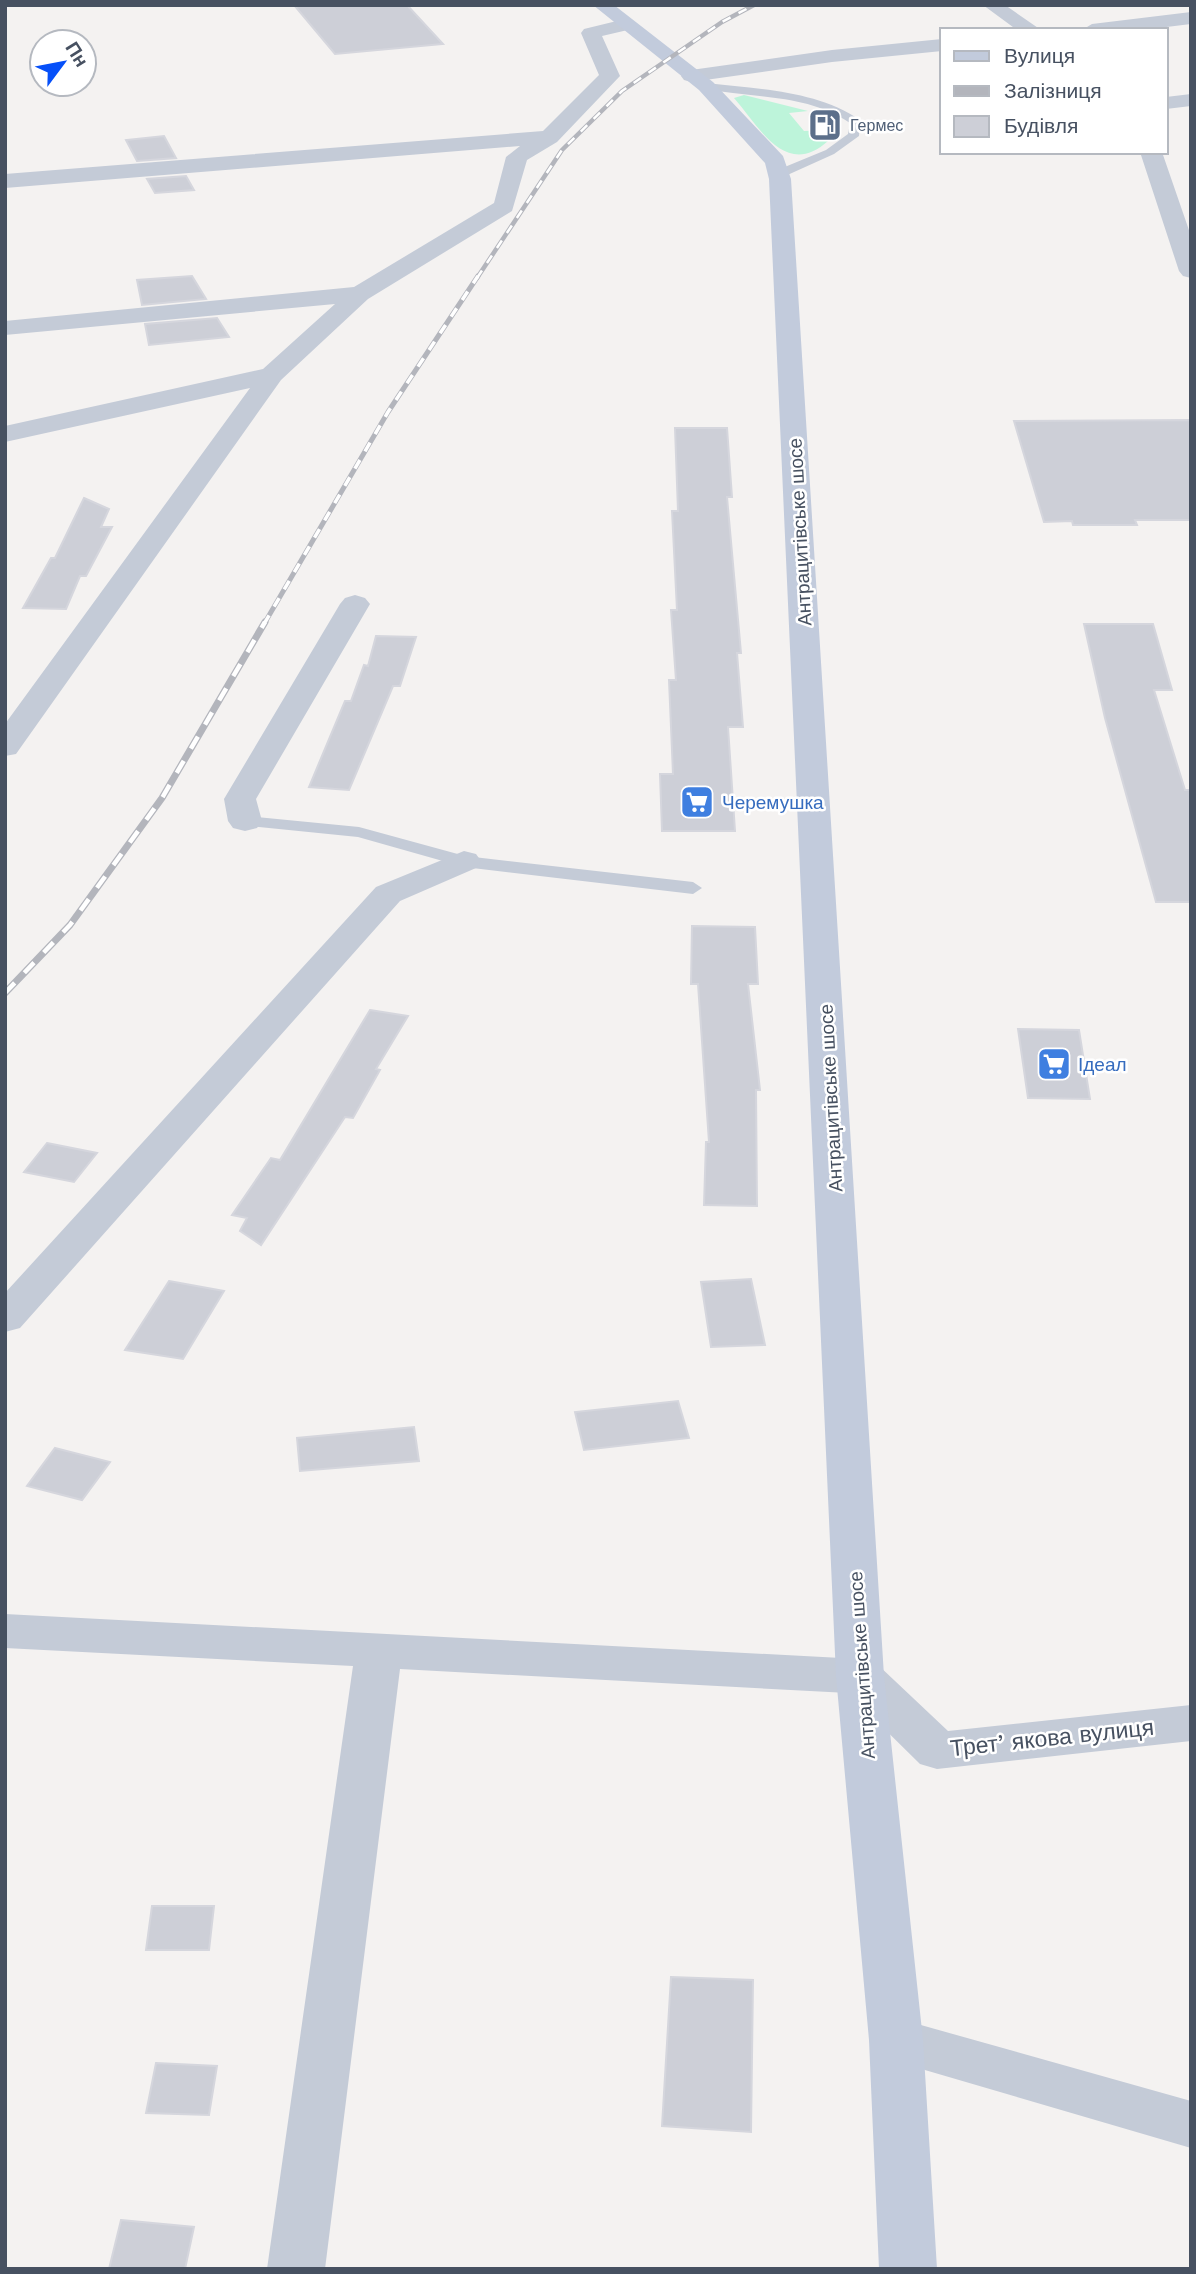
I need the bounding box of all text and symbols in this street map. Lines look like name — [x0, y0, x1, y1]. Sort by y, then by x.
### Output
north arrow — [28, 28, 98, 98]
legend — [940, 28, 1168, 154]
text: Пн — [61, 38, 93, 71]
text: Вулиця — [1004, 43, 1075, 68]
text: Залізниця — [1004, 78, 1102, 103]
fuel station icon: Гермес — [806, 106, 844, 144]
text: Будівля — [1004, 113, 1078, 138]
place label: Гермес — [850, 116, 903, 135]
street label: Антрацитівське шосе — [784, 437, 816, 627]
supermarket icon: Черемушка — [678, 783, 716, 821]
place label: Черемушка — [722, 791, 824, 814]
street label: Антрацитівське шосе — [815, 1003, 847, 1193]
supermarket icon: Ідеал — [1035, 1045, 1073, 1083]
place label: Ідеал — [1078, 1053, 1127, 1076]
street label: Антрацитівське шосе — [844, 1570, 880, 1760]
street label: Третʼякова вулиця — [949, 1714, 1155, 1762]

